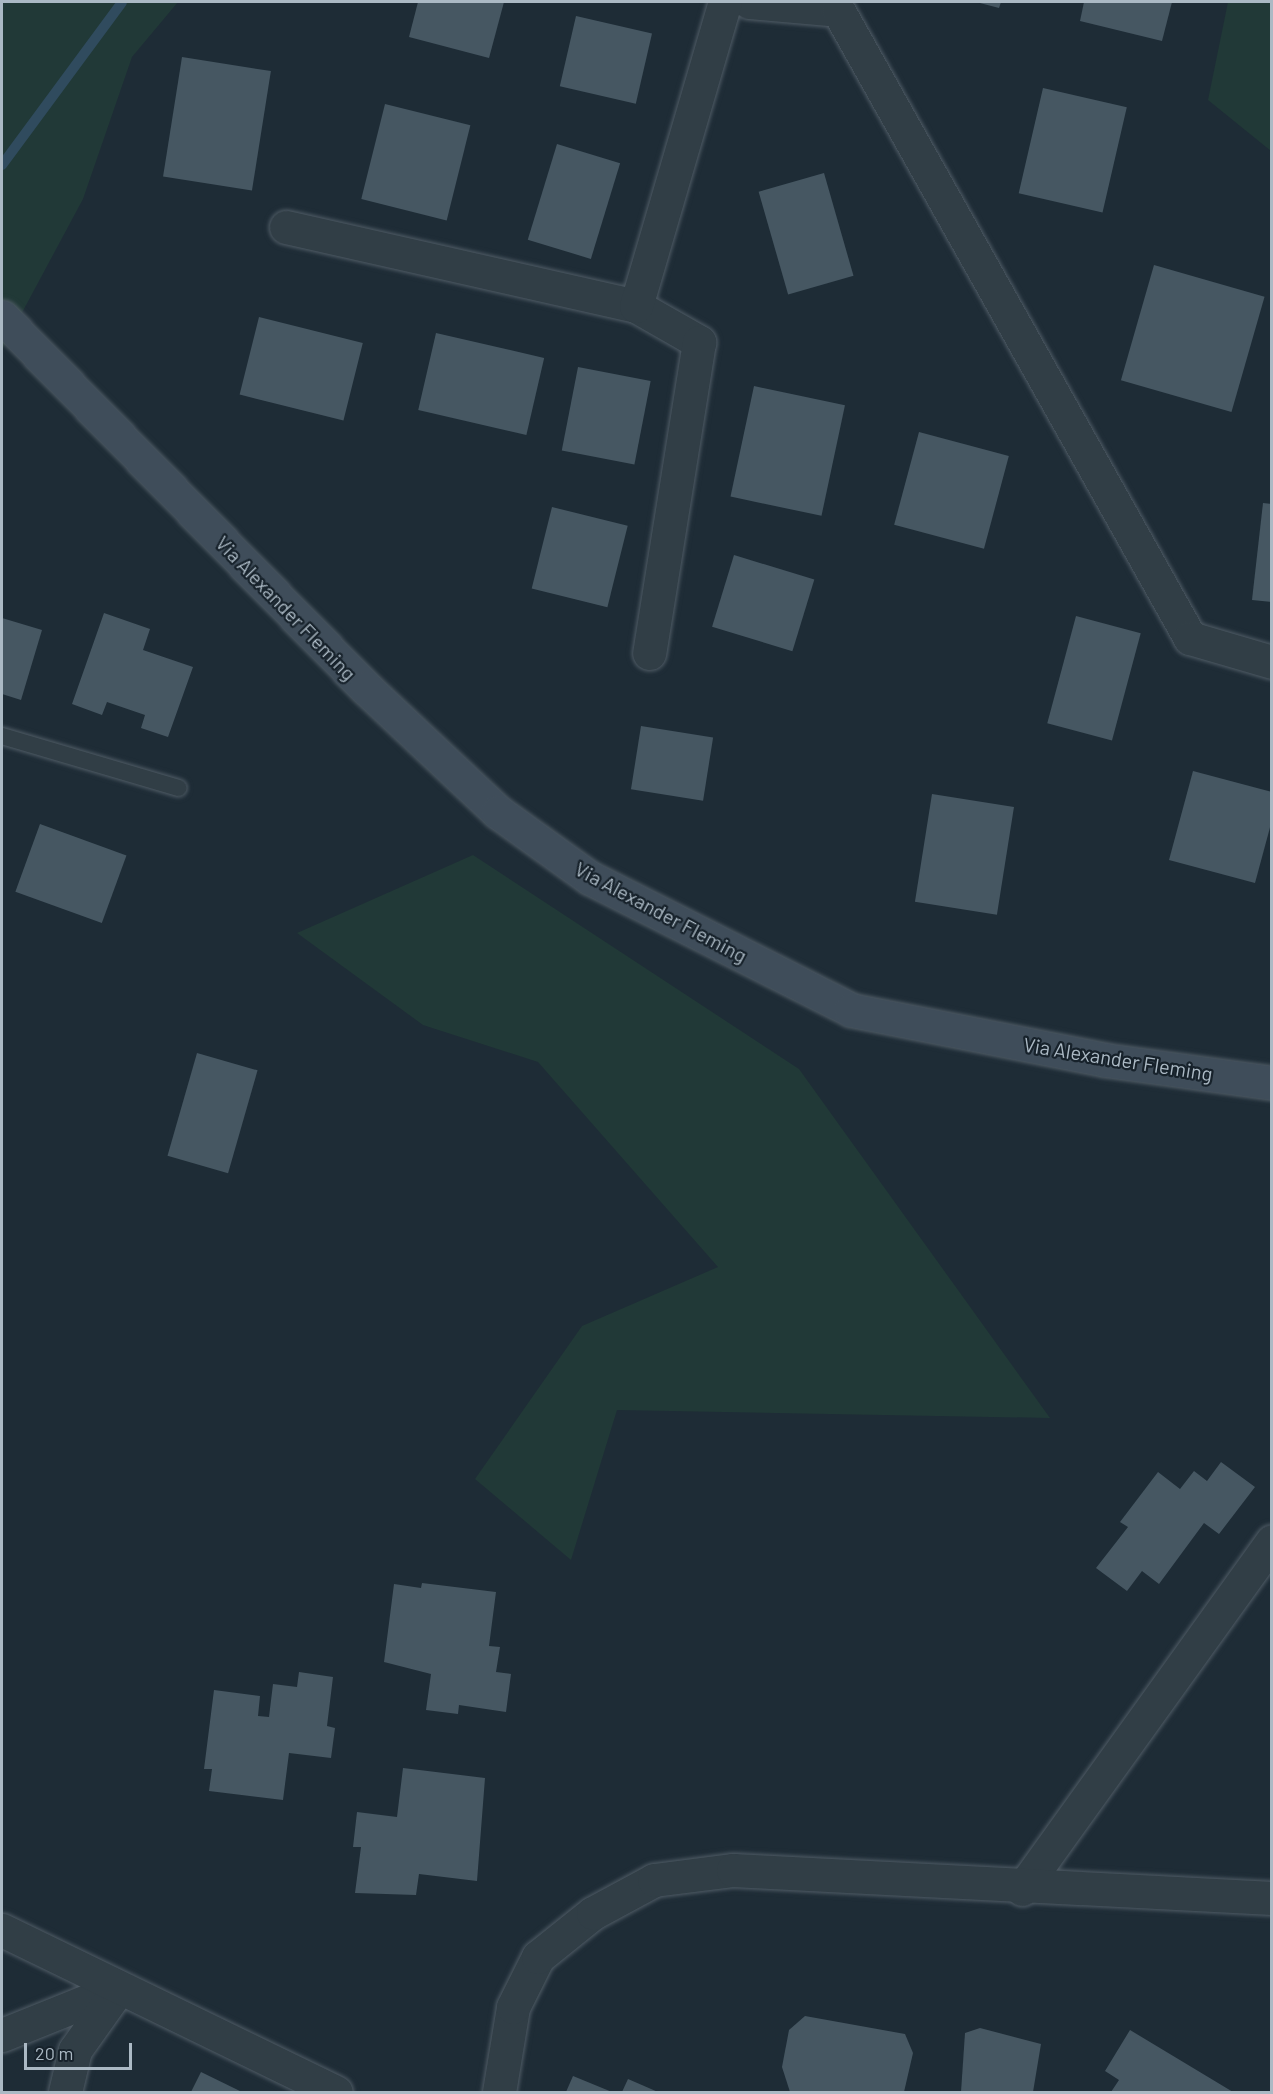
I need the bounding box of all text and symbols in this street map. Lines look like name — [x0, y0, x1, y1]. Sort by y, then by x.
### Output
street label: Via Alexander Fleming — [211, 531, 361, 685]
street label: Via Alexander Fleming — [571, 857, 751, 967]
street label: Via Alexander Fleming — [1022, 1032, 1214, 1086]
scale bar — [27, 2031, 135, 2069]
text: 20 m — [35, 2042, 73, 2064]

